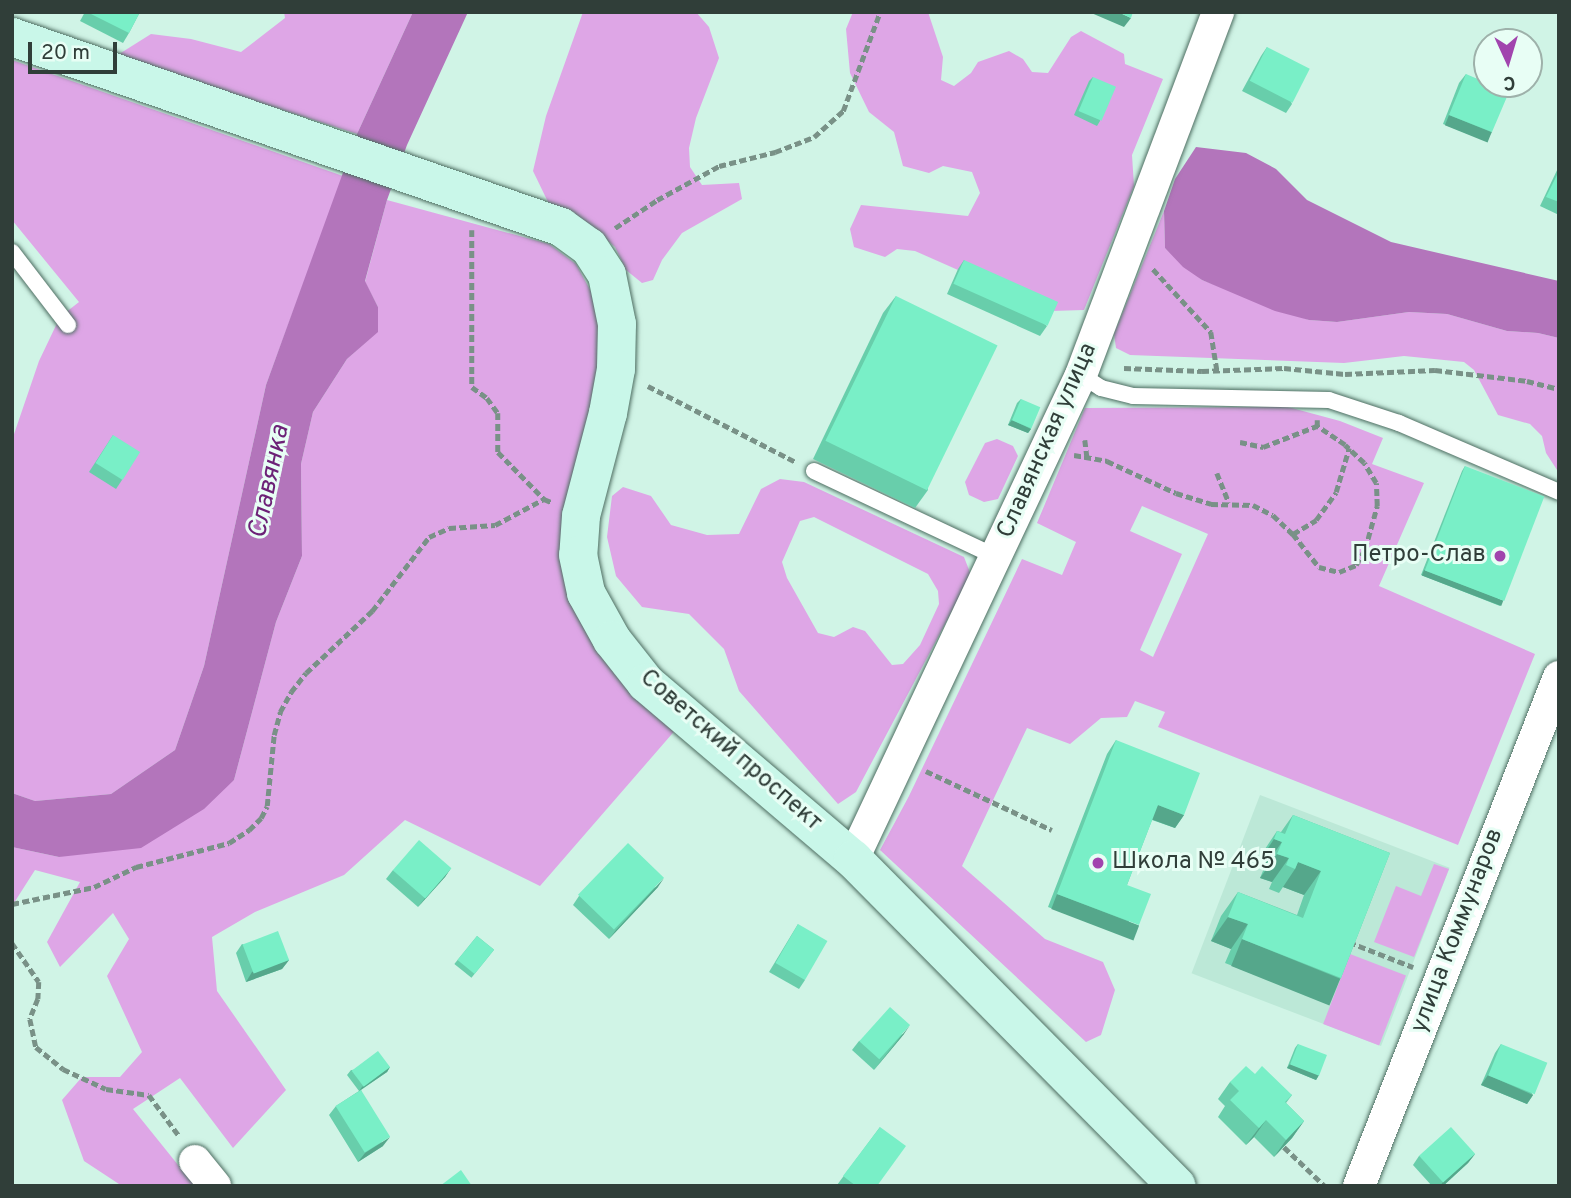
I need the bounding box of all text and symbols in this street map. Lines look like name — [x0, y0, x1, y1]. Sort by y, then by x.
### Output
scale bar — [32, 28, 121, 72]
north arrow — [1473, 28, 1543, 98]
text: 20 m — [41, 40, 90, 67]
text: С — [1502, 70, 1516, 94]
street label: Славянская улица — [992, 339, 1104, 543]
water label: Славянка — [243, 422, 297, 542]
place label: Петро-Слав — [1352, 542, 1486, 570]
marker: Петро-Слав — [1492, 548, 1508, 564]
street label: Советский проспект — [633, 664, 827, 838]
street label: улица Коммунаров — [1406, 825, 1510, 1037]
place label: Школа № 465 — [1112, 849, 1275, 877]
marker: Школа № 465 — [1090, 855, 1106, 871]

